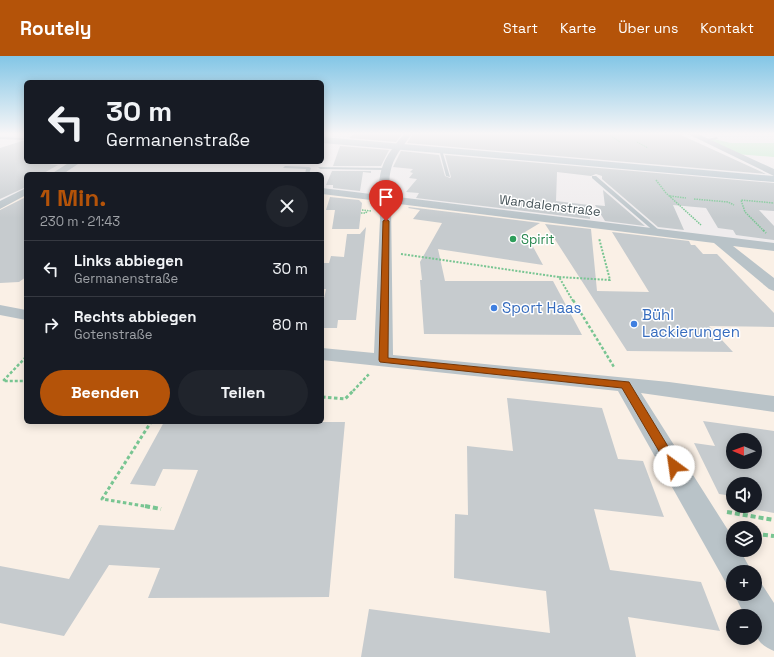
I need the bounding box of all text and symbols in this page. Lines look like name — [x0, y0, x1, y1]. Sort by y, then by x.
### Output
text: Routely — [20, 16, 91, 41]
text: Start — [503, 19, 538, 37]
text: Karte — [560, 19, 596, 37]
text: Über uns — [618, 19, 678, 37]
text: Kontakt — [700, 19, 754, 37]
text: 30 m — [106, 93, 172, 129]
icon: left — [40, 96, 92, 148]
text: Germanenstraße — [106, 128, 250, 151]
pin — [369, 180, 403, 221]
text: 1 Min. — [40, 182, 106, 213]
button: close — [266, 185, 308, 227]
icon: arrive — [375, 186, 397, 208]
street label: Wandalenstraße — [498, 191, 602, 220]
text: 230 m · 21:43 — [40, 213, 120, 230]
place label: Spirit — [521, 231, 555, 248]
marker: Spirit — [508, 234, 518, 244]
text: Links abbiegen — [74, 251, 183, 270]
icon: left — [40, 258, 62, 280]
text: 30 m — [273, 259, 308, 278]
text: Germanenstraße — [74, 270, 178, 287]
place label: Sport Haas — [502, 298, 582, 317]
marker: Sport Haas — [489, 303, 499, 313]
place label: Bühl Lackierungen — [642, 305, 740, 341]
text: Rechts abbiegen — [74, 307, 196, 326]
icon: right — [40, 314, 62, 336]
text: 80 m — [272, 315, 308, 334]
marker: Bühl Lackierungen — [629, 319, 639, 329]
text: Gotenstraße — [74, 326, 152, 343]
button: Beenden — [40, 370, 170, 416]
button: Teilen — [178, 370, 308, 416]
north arrow — [726, 433, 762, 469]
map controls — [726, 433, 762, 645]
position arrow — [653, 445, 695, 487]
button: sound — [726, 477, 762, 513]
button: layers — [726, 521, 762, 557]
button: + — [726, 565, 762, 601]
button: − — [726, 609, 762, 645]

